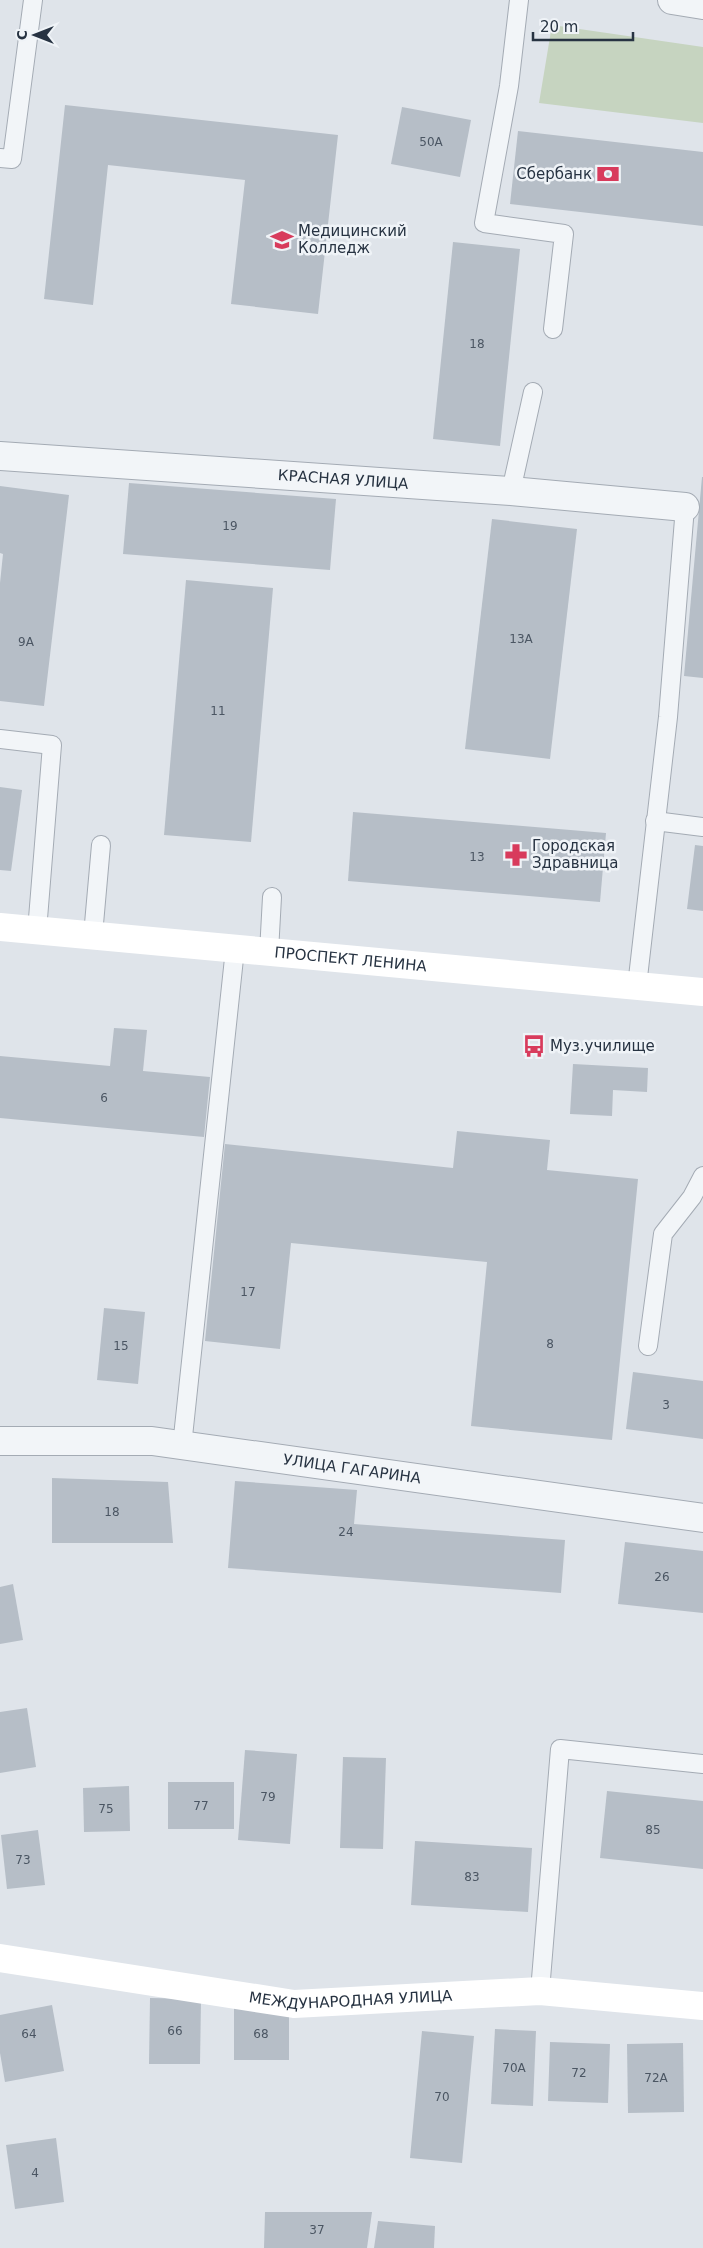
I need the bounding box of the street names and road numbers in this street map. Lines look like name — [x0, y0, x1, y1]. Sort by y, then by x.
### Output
street label: КРАСНАЯ УЛИЦА — [277, 466, 410, 493]
street label: ПРОСПЕКТ ЛЕНИНА — [274, 943, 428, 975]
street label: УЛИЦА ГАГАРИНА — [282, 1450, 423, 1488]
street label: МЕЖДУНАРОДНАЯ УЛИЦА — [248, 1987, 453, 2014]

